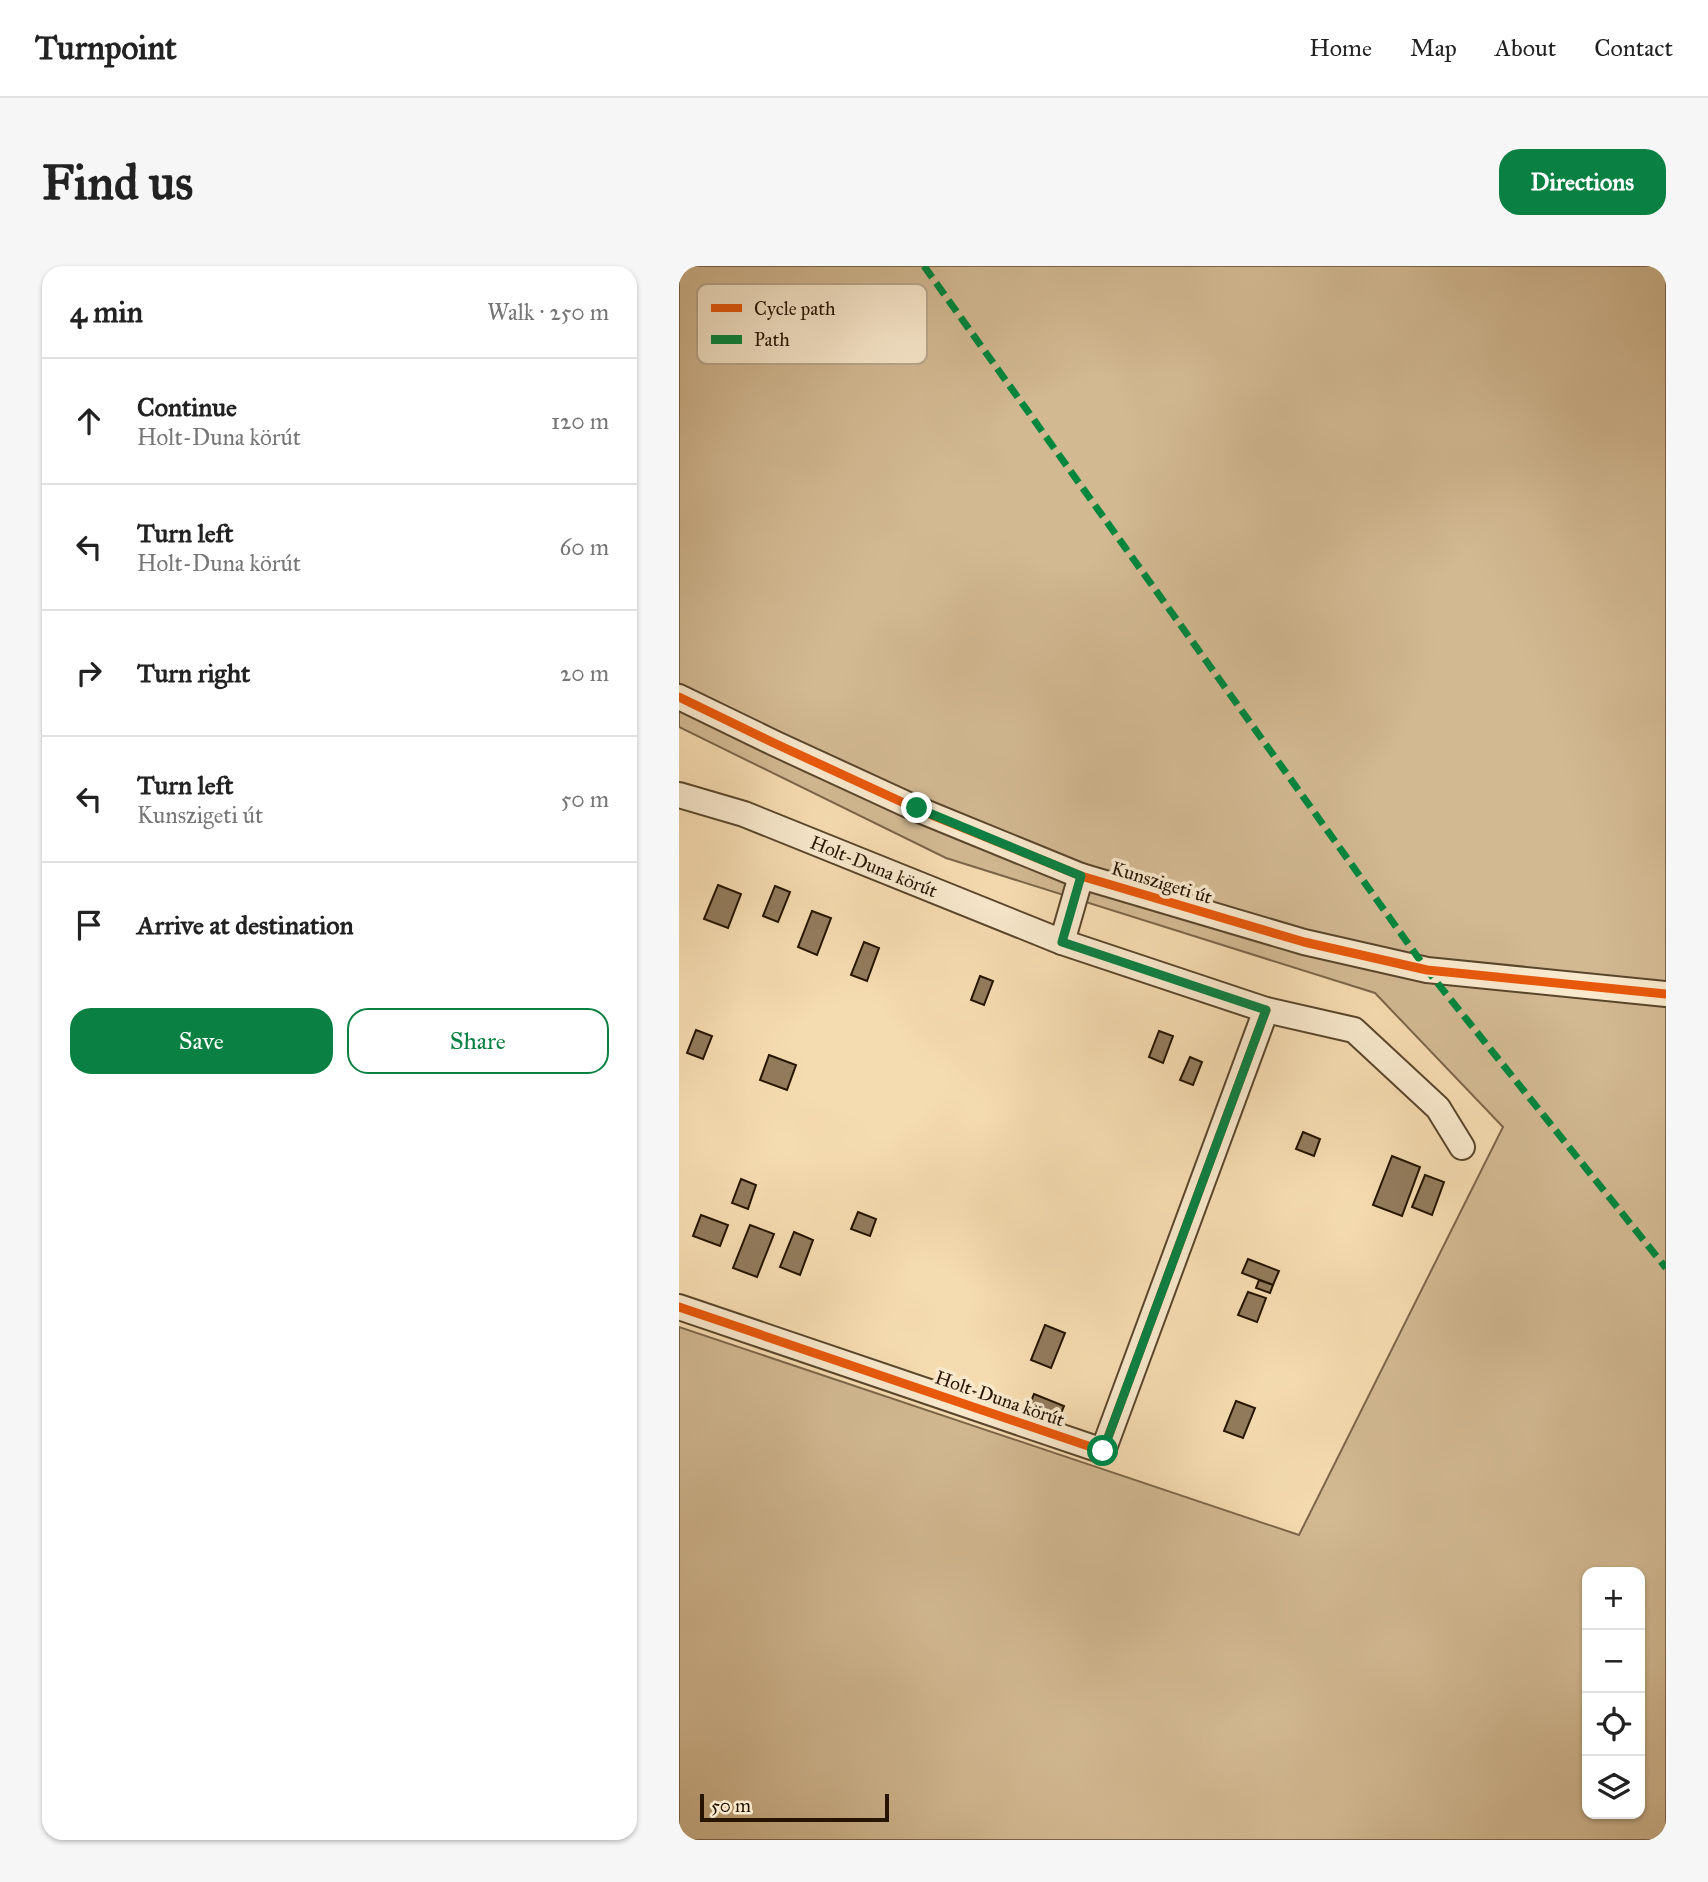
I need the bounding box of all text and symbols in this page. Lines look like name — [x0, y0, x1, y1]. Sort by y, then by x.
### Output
text: Turnpoint — [35, 28, 177, 68]
text: Home — [1309, 33, 1372, 63]
text: Map — [1410, 33, 1457, 63]
text: About — [1495, 33, 1556, 63]
text: Contact — [1594, 33, 1673, 63]
button: Directions — [1499, 149, 1666, 215]
text: Find us — [42, 153, 193, 212]
legend — [697, 284, 927, 364]
text: 4 min — [70, 294, 143, 330]
text: Cycle path — [754, 297, 836, 320]
text: Walk · 250 m — [487, 298, 609, 326]
text: Path — [754, 328, 790, 351]
text: Continue — [137, 391, 237, 423]
icon: ahead — [70, 402, 108, 440]
text: 120 m — [551, 407, 609, 435]
text: Holt-Duna körút — [137, 423, 301, 451]
text: Turn left — [137, 517, 233, 549]
icon: left — [70, 528, 108, 566]
text: 60 m — [560, 533, 609, 561]
text: Holt-Duna körút — [137, 549, 301, 577]
icon: right — [70, 654, 108, 692]
text: Turn right — [137, 657, 250, 689]
text: 20 m — [560, 659, 609, 687]
text: Turn left — [137, 769, 233, 801]
icon: left — [70, 780, 108, 818]
text: 50 m — [561, 785, 609, 813]
route end — [901, 792, 932, 823]
text: Kunszigeti út — [137, 801, 263, 829]
street label: Holt-Duna körút — [807, 830, 941, 903]
street label: Kunszigeti út — [1108, 856, 1215, 910]
icon: arrive — [70, 906, 108, 944]
text: Arrive at destination — [137, 909, 354, 941]
button: Save — [70, 1008, 333, 1074]
button: Share — [347, 1008, 609, 1074]
street label: Holt-Duna körút — [932, 1366, 1068, 1431]
route start — [1087, 1435, 1118, 1466]
map controls — [1582, 1567, 1645, 1819]
button: + — [1582, 1567, 1645, 1630]
button: − — [1582, 1630, 1645, 1693]
button: locate — [1582, 1693, 1645, 1756]
button: layers — [1582, 1756, 1645, 1819]
scale bar — [700, 1791, 889, 1823]
text: 50 m — [711, 1794, 751, 1817]

